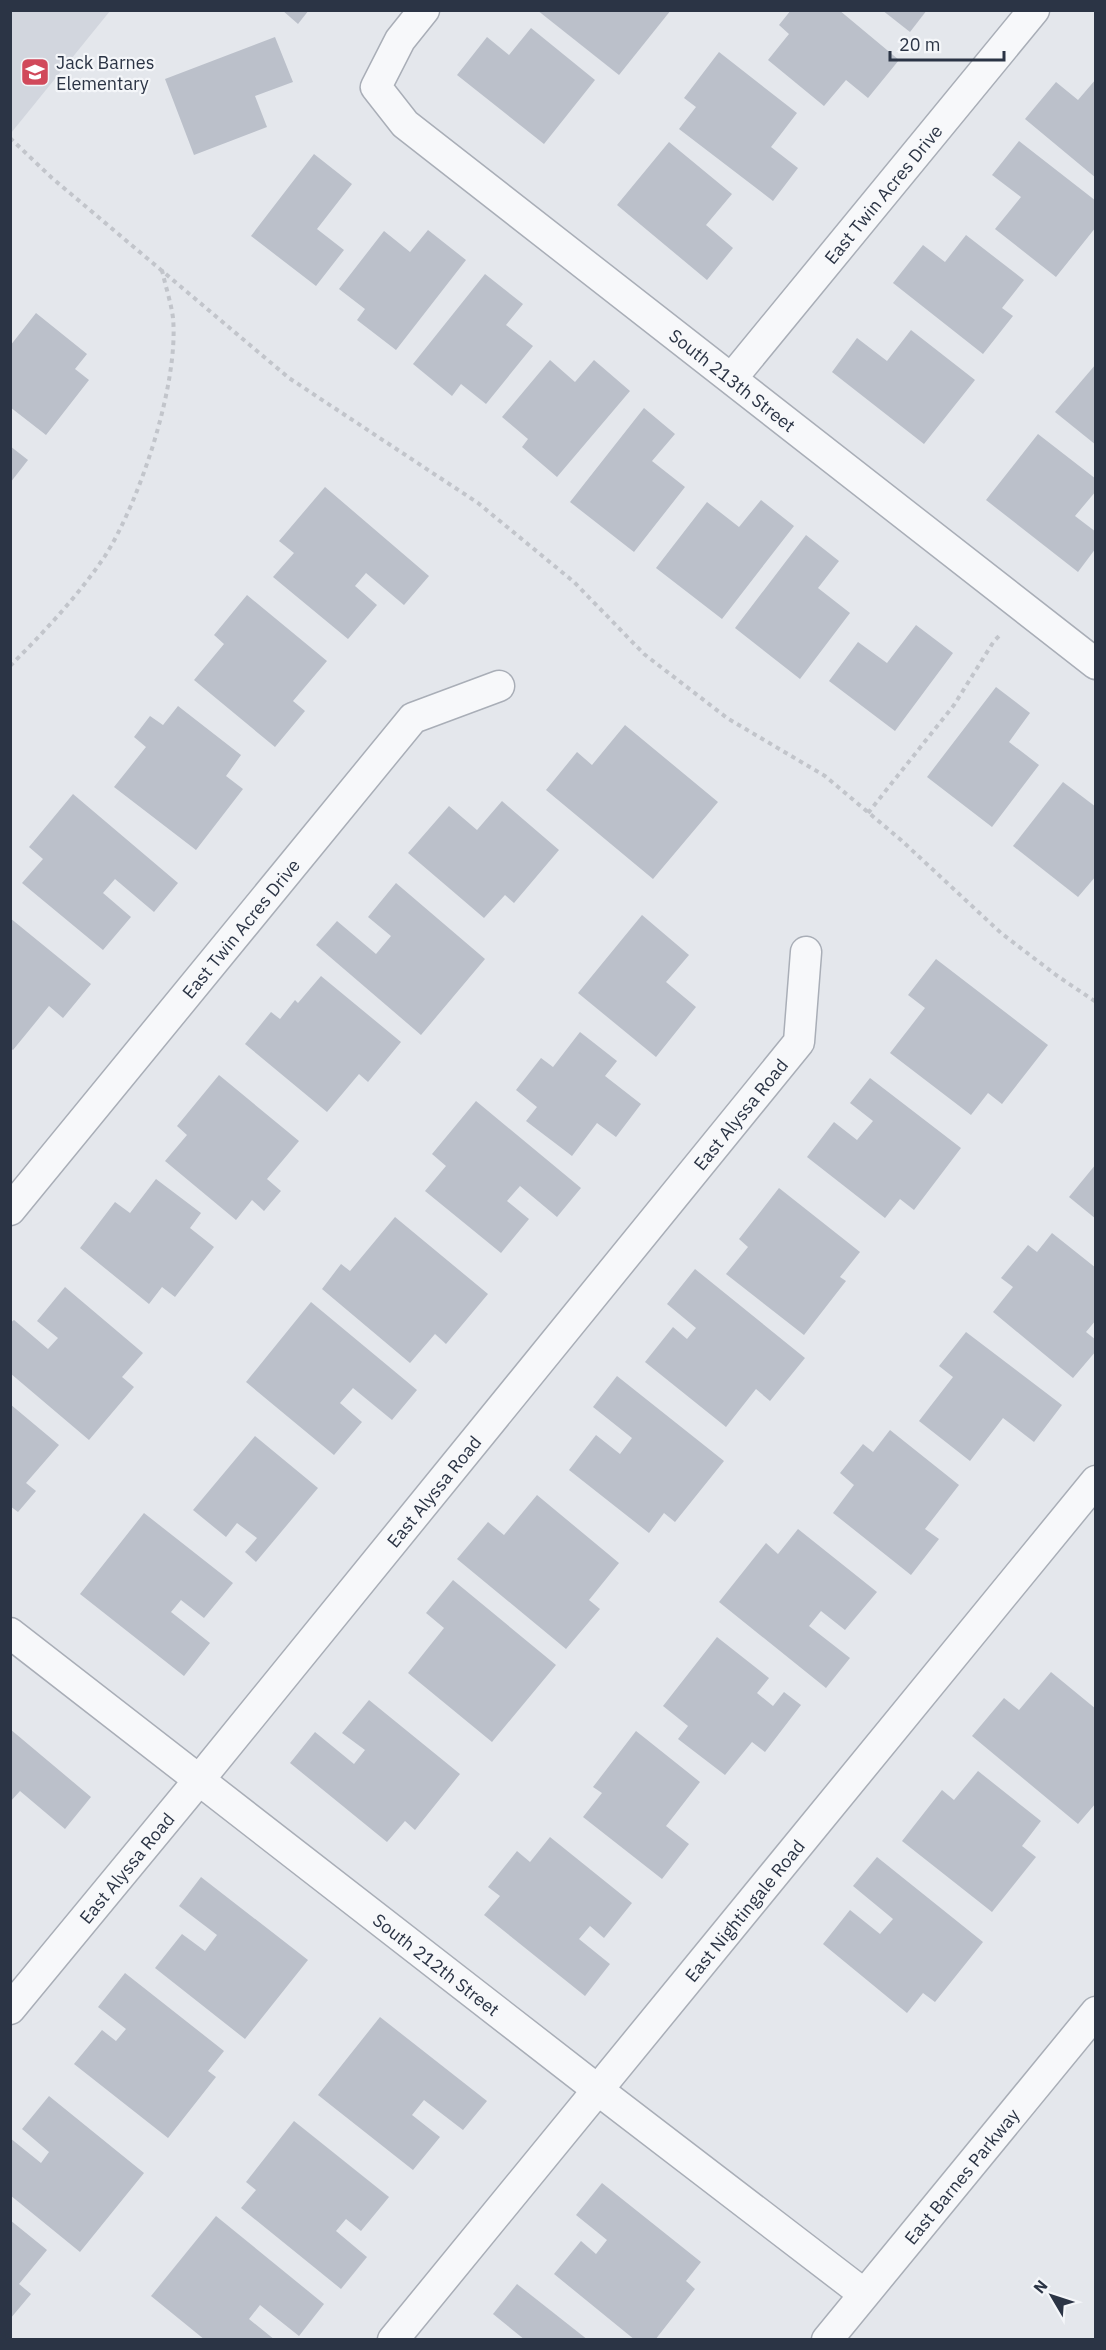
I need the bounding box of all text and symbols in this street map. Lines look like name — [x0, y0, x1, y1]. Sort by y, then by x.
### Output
scale bar — [890, 24, 1004, 62]
text: 20 m — [899, 33, 941, 56]
place label: Jack Barnes Elementary — [56, 51, 154, 95]
school or university icon: Jack Barnes Elementary — [19, 56, 51, 88]
street label: East Twin Acres Drive — [819, 120, 947, 268]
street label: South 213th Street — [665, 323, 800, 437]
street label: East Twin Acres Drive — [177, 854, 305, 1003]
street label: East Alyssa Road — [688, 1054, 793, 1175]
street label: East Alyssa Road — [381, 1431, 486, 1552]
street label: East Alyssa Road — [74, 1808, 179, 1928]
street label: East Nightingale Road — [680, 1835, 809, 1986]
street label: South 212th Street — [368, 1908, 504, 2021]
street label: East Barnes Parkway — [899, 2103, 1024, 2249]
north arrow — [1022, 2266, 1082, 2326]
text: N — [1029, 2276, 1052, 2297]

